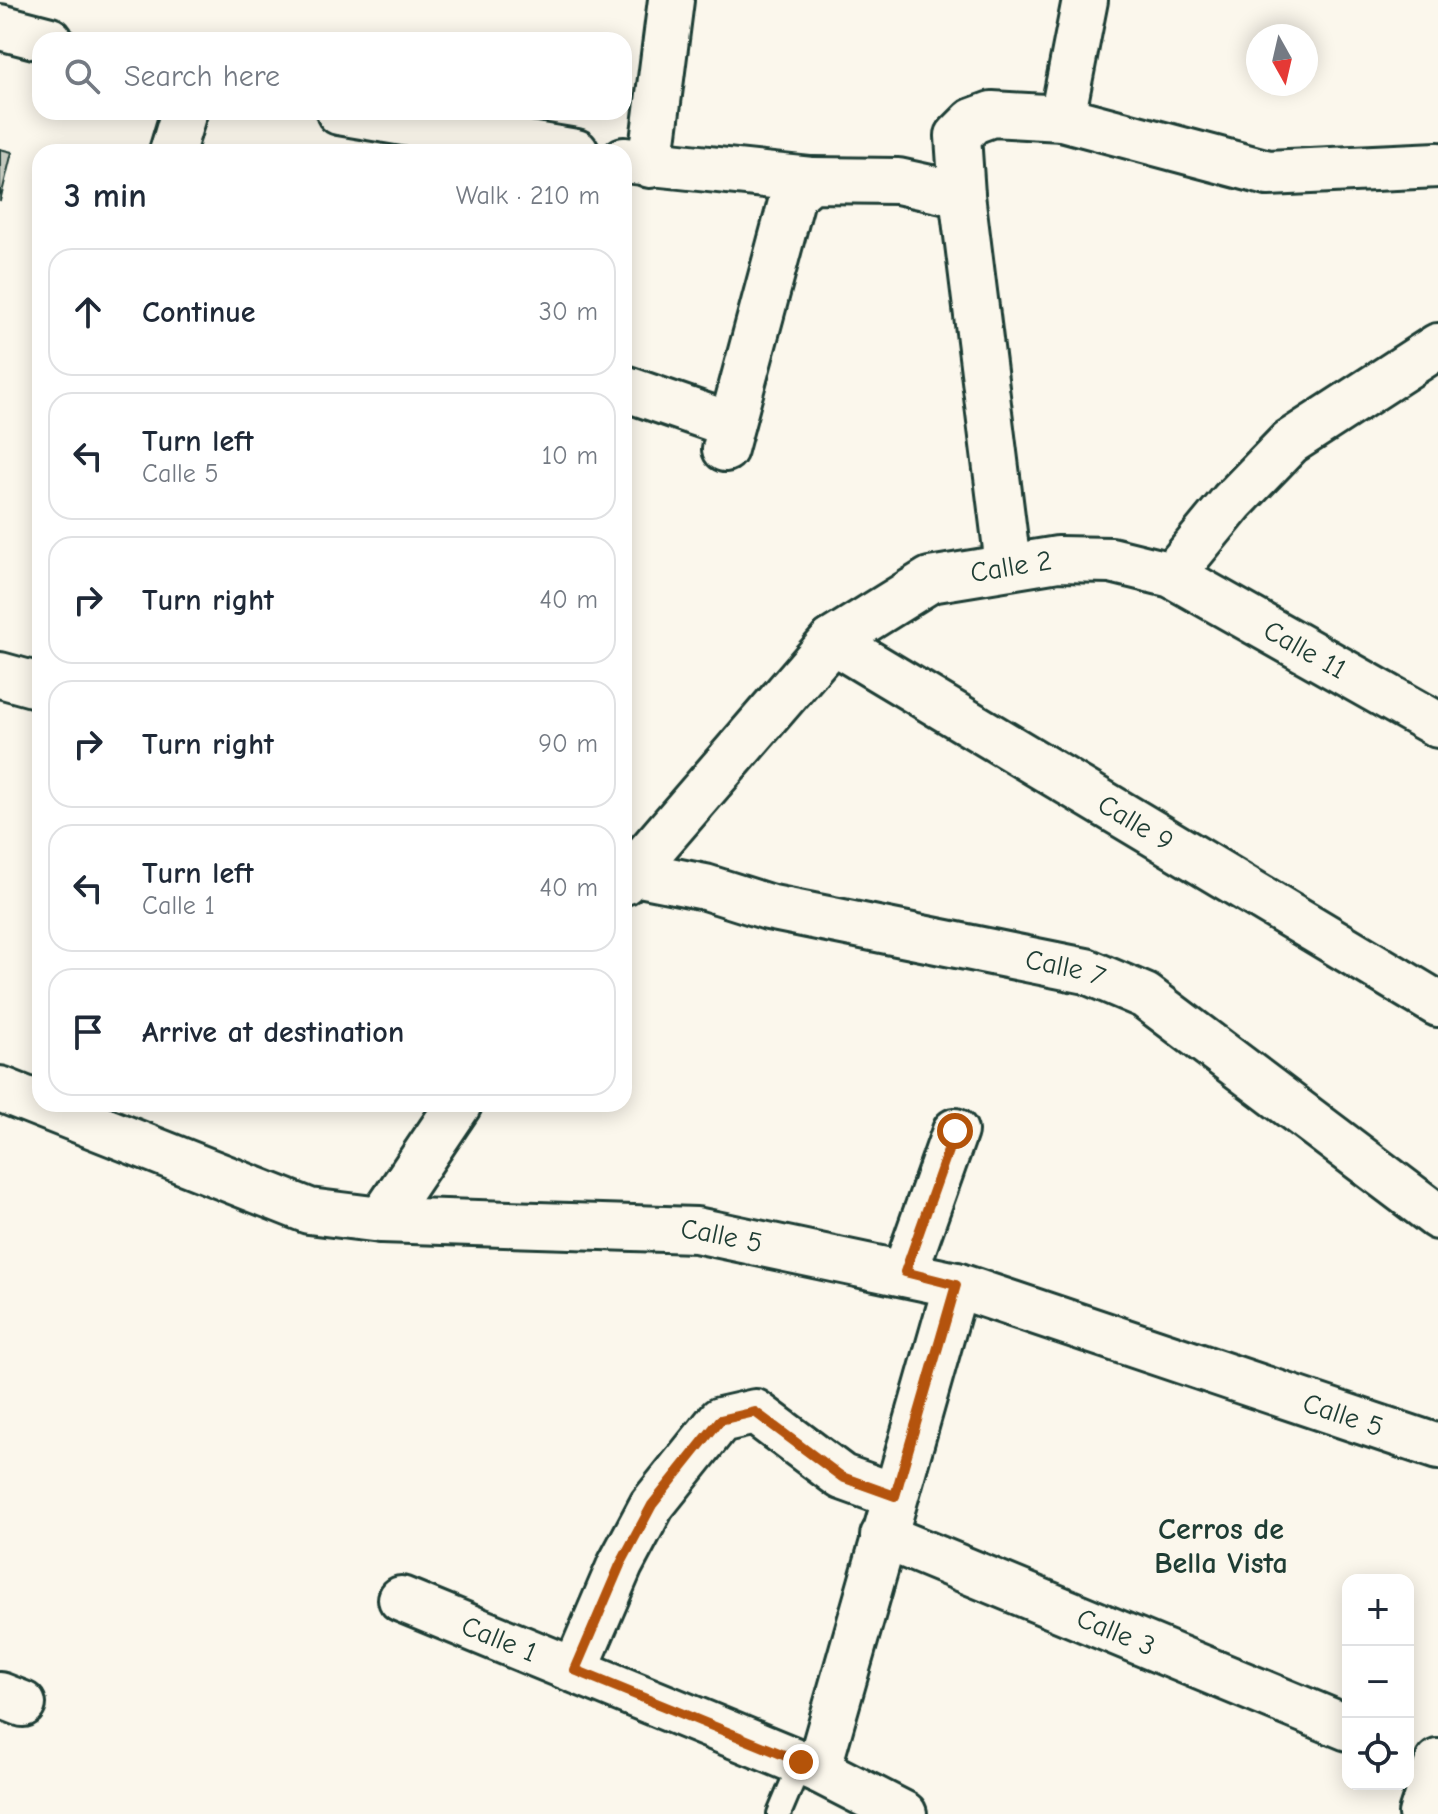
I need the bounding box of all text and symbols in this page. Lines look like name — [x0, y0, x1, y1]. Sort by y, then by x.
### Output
north arrow — [1246, 24, 1318, 96]
search box — [32, 32, 632, 120]
icon: search — [60, 54, 104, 98]
text: Search here — [124, 59, 280, 94]
text: 3 min — [64, 176, 147, 216]
text: Walk · 210 m — [456, 181, 600, 211]
icon: ahead — [66, 290, 110, 334]
text: Continue — [142, 295, 256, 330]
text: 30 m — [539, 297, 598, 327]
text: Turn left — [142, 424, 254, 459]
icon: left — [66, 434, 110, 478]
text: 10 m — [542, 441, 598, 471]
text: Calle 5 — [142, 459, 219, 489]
street label: Calle 2 — [968, 544, 1054, 589]
icon: right — [66, 578, 110, 622]
text: Turn right — [142, 583, 274, 618]
text: 40 m — [539, 585, 598, 615]
street label: Calle 11 — [1258, 614, 1352, 686]
icon: right — [66, 722, 110, 766]
text: Turn right — [142, 727, 274, 762]
text: 90 m — [538, 729, 598, 759]
street label: Calle 9 — [1092, 788, 1179, 858]
text: Turn left — [142, 856, 254, 891]
icon: left — [66, 866, 110, 910]
text: 40 m — [539, 873, 598, 903]
text: Calle 1 — [142, 891, 215, 921]
street label: Calle 7 — [1023, 943, 1110, 993]
icon: arrive — [66, 1010, 110, 1054]
text: Arrive at destination — [142, 1015, 404, 1050]
route start — [937, 1113, 973, 1149]
street label: Calle 5 — [680, 1214, 765, 1260]
street label: Calle 5 — [1299, 1387, 1387, 1443]
district label: Cerros de Bella Vista — [1154, 1512, 1288, 1581]
map controls — [1342, 1574, 1414, 1790]
button: + — [1342, 1574, 1414, 1646]
street label: Calle 3 — [1072, 1602, 1160, 1663]
street label: Calle 1 — [457, 1610, 541, 1669]
button: − — [1342, 1646, 1414, 1718]
button: locate — [1342, 1718, 1414, 1790]
route end — [783, 1744, 819, 1780]

